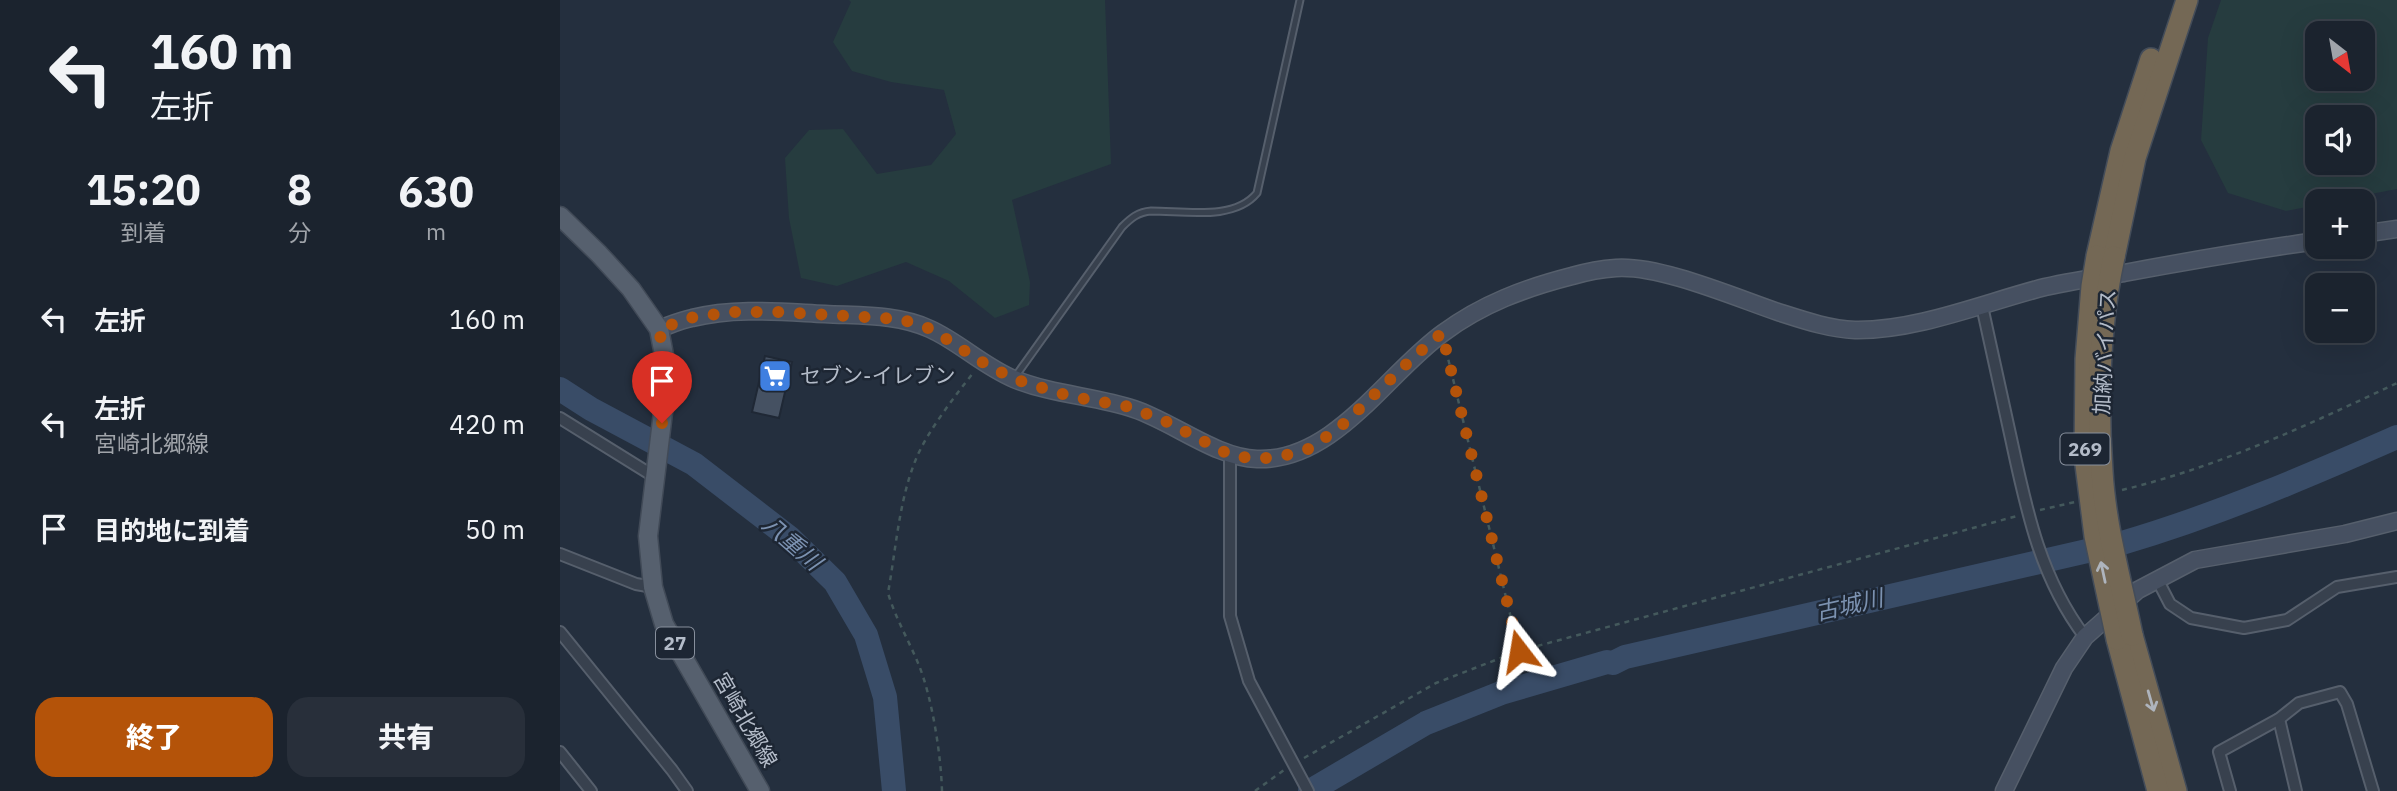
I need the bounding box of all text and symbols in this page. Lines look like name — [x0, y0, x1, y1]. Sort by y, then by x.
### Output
text: 160 m — [150, 19, 294, 82]
north arrow — [2305, 21, 2375, 91]
map controls — [2305, 21, 2375, 343]
icon: left — [35, 28, 126, 119]
text: 左折 — [150, 85, 214, 127]
button: sound — [2305, 105, 2375, 175]
text: 15:20 — [86, 162, 201, 217]
text: 8 — [287, 162, 312, 217]
text: 630 — [398, 164, 474, 219]
button: + — [2305, 189, 2375, 259]
text: m — [426, 216, 446, 246]
text: 到着 — [120, 217, 166, 247]
text: 分 — [288, 217, 311, 247]
button: − — [2305, 273, 2375, 343]
street label: 加納バイパス — [2087, 289, 2121, 415]
icon: left — [35, 300, 73, 338]
text: 160 m — [449, 302, 525, 336]
text: 左折 — [94, 303, 146, 337]
pin — [632, 351, 692, 423]
supermarket icon: セブン-イレブン — [756, 357, 794, 395]
place label: セブン-イレブン — [800, 361, 955, 389]
icon: arrive — [643, 362, 681, 400]
text: 左折 — [94, 391, 146, 425]
icon: left — [35, 405, 73, 443]
text: 420 m — [449, 407, 525, 441]
text: 宮崎北郷線 — [94, 428, 209, 458]
road number: 269 — [2060, 433, 2110, 464]
water label: 八重川 — [757, 508, 831, 578]
icon: arrive — [35, 510, 73, 548]
text: 50 m — [465, 512, 525, 546]
text: 目的地に到着 — [94, 513, 250, 547]
one-way arrow — [2095, 561, 2109, 584]
water label: 古城川 — [1812, 581, 1889, 626]
position arrow — [1482, 614, 1556, 688]
road number: 27 — [656, 628, 694, 658]
street label: 宮崎北郷線 — [707, 667, 784, 772]
one-way arrow — [2145, 689, 2158, 711]
button: 終了 — [35, 697, 273, 777]
button: 共有 — [287, 697, 525, 777]

